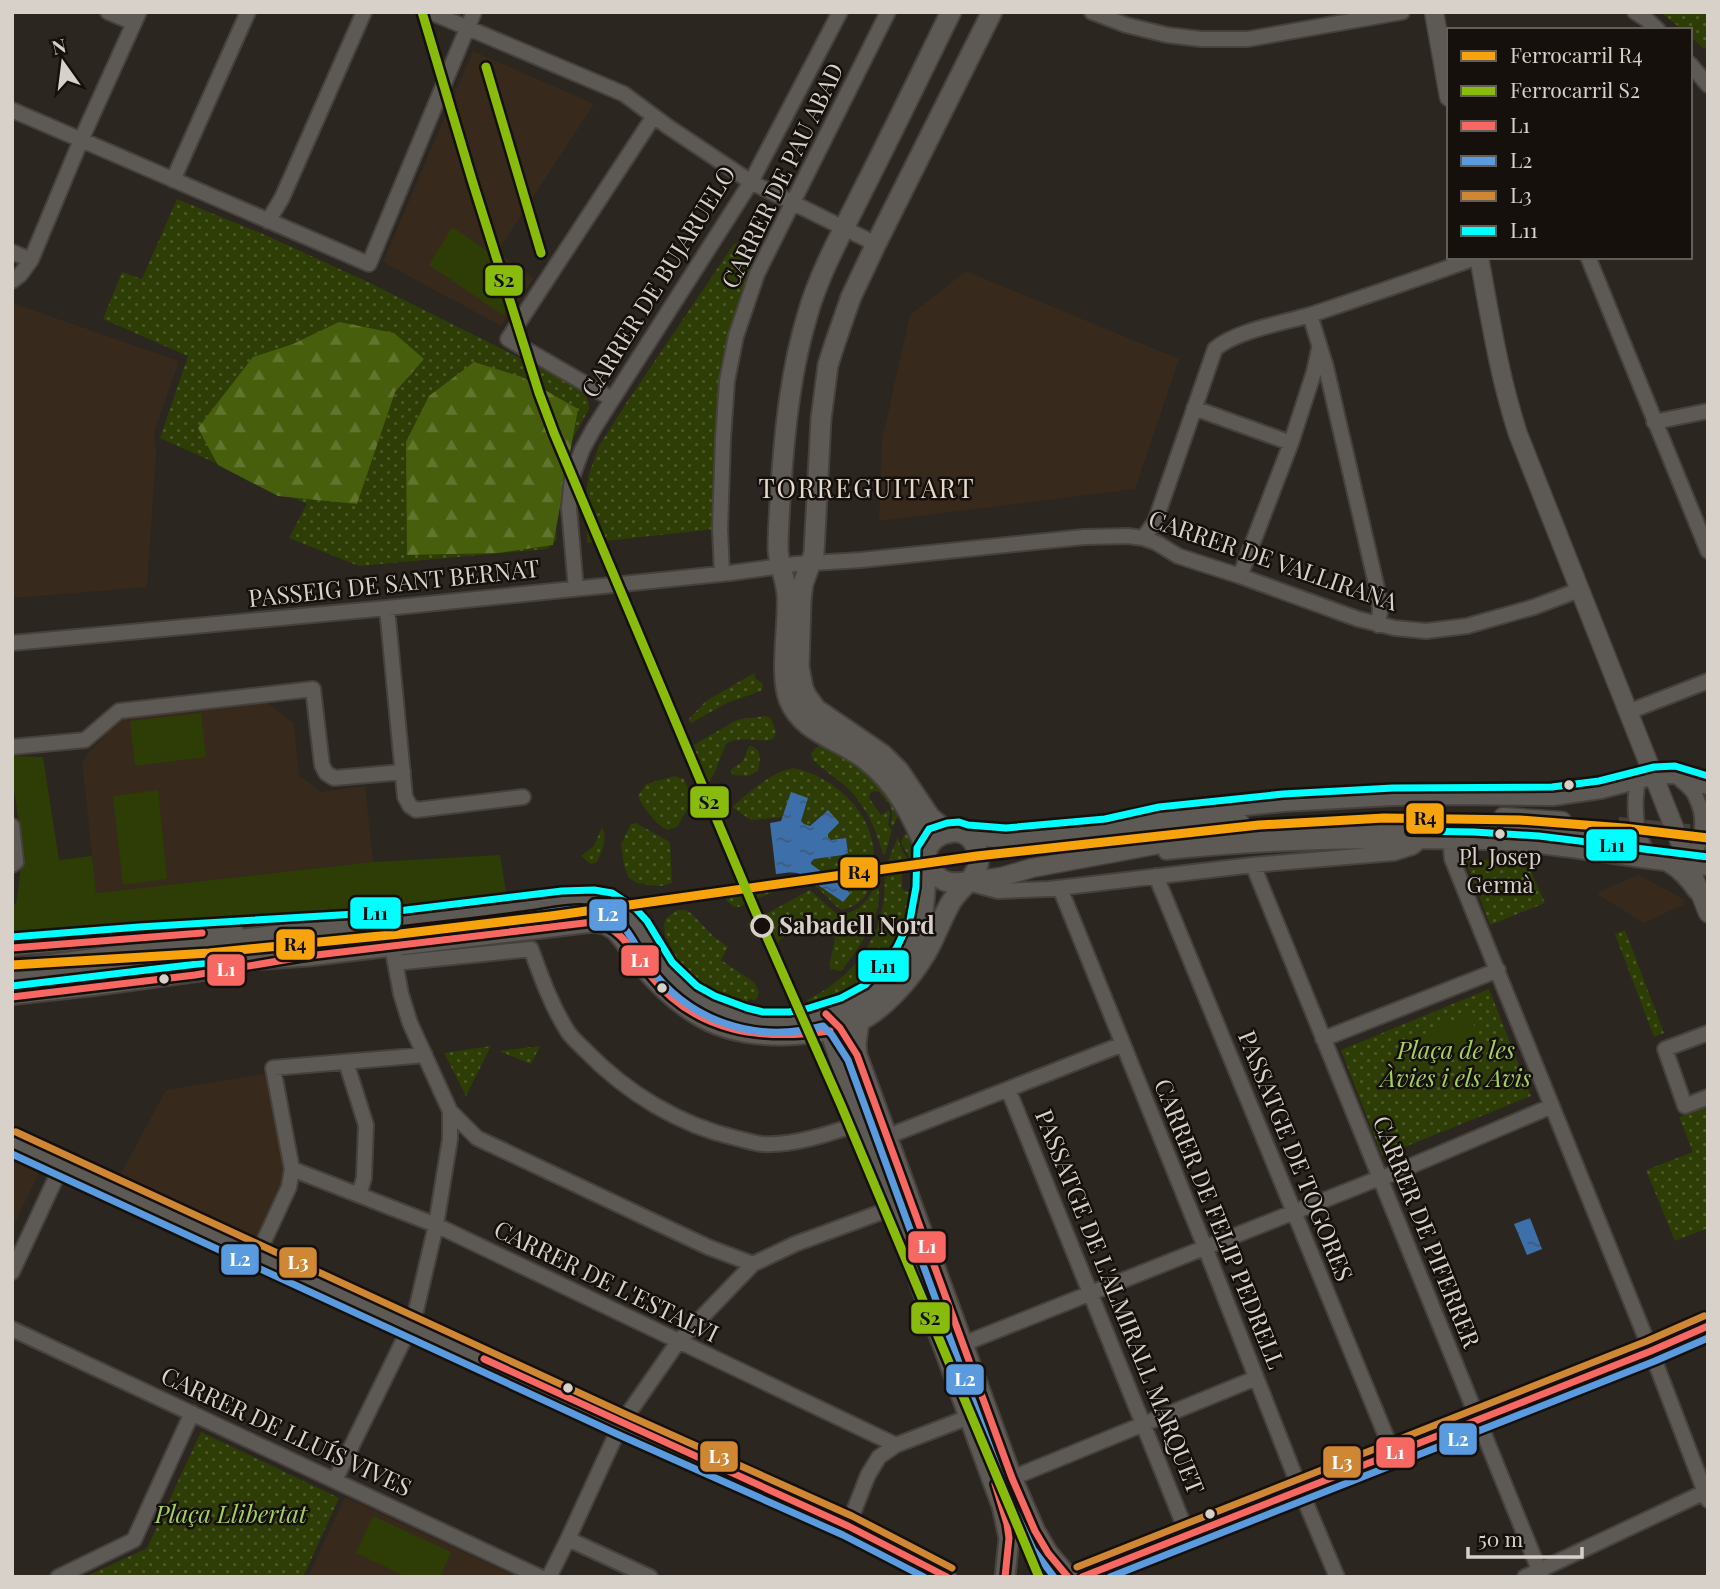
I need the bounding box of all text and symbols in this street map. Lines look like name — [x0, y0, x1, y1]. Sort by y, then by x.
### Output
north arrow — [28, 28, 98, 98]
legend — [1447, 28, 1692, 259]
text: N — [49, 31, 69, 60]
text: Ferrocarril R4 — [1510, 40, 1643, 68]
street label: CARRER DE PAU ABAD — [713, 57, 850, 293]
text: Ferrocarril S2 — [1510, 75, 1640, 103]
text: L1 — [1510, 110, 1530, 138]
text: L2 — [1510, 145, 1532, 173]
street label: CARRER DE BUJARUELO — [573, 159, 742, 403]
text: L3 — [1510, 180, 1532, 208]
text: L11 — [1510, 215, 1538, 243]
line badge: S2 — [484, 264, 524, 297]
text: S2 — [493, 266, 515, 292]
district label: TORREGUITART — [758, 470, 976, 505]
street label: CARRER DE VALLIRANA — [1145, 501, 1403, 617]
street label: PASSEIG DE SANT BERNAT — [247, 551, 541, 613]
unlabelled marker — [1562, 778, 1576, 792]
line badge: S2 — [689, 785, 730, 819]
text: S2 — [698, 788, 720, 814]
line badge: R4 — [1405, 802, 1445, 835]
text: R4 — [1413, 804, 1437, 830]
marker: Pl. Josep Germà — [1493, 827, 1507, 841]
line badge: L11 — [1585, 828, 1638, 862]
text: L11 — [1599, 831, 1625, 857]
place label: Pl. Josep Germà — [1459, 841, 1541, 899]
line badge: R4 — [839, 856, 879, 889]
text: R4 — [847, 858, 871, 884]
line badge: L11 — [349, 896, 402, 930]
line badge: L2 — [588, 898, 628, 932]
text: L11 — [362, 899, 388, 925]
text: L2 — [597, 900, 619, 926]
place label: Sabadell Nord — [779, 908, 935, 940]
marker: Sabadell Nord — [751, 915, 773, 937]
line badge: R4 — [275, 928, 316, 961]
text: R4 — [283, 930, 307, 956]
line badge: L1 — [620, 944, 660, 977]
text: L1 — [631, 946, 649, 972]
line badge: L11 — [857, 949, 910, 983]
text: L11 — [870, 952, 896, 978]
line badge: L1 — [206, 953, 246, 987]
text: L1 — [217, 955, 235, 981]
unlabelled marker — [157, 972, 171, 986]
unlabelled marker — [655, 981, 669, 995]
street label: PASSATGE DE TOGORES — [1232, 1025, 1362, 1285]
park label: Plaça de les Àvies i els Avis — [1378, 1033, 1531, 1093]
street label: CARRER DE FELIP PEDRELL — [1148, 1074, 1294, 1373]
street label: PASSATGE DE L'ALMIRALL MARQUET — [1029, 1104, 1213, 1498]
street label: CARRER DE PIFERRER — [1367, 1110, 1489, 1352]
street label: CARRER DE L'ESTALVI — [489, 1212, 724, 1348]
line badge: L1 — [907, 1230, 947, 1264]
text: L1 — [918, 1232, 936, 1258]
line badge: L2 — [220, 1243, 260, 1276]
text: L2 — [229, 1245, 251, 1271]
line badge: L3 — [278, 1246, 318, 1279]
text: L3 — [288, 1248, 308, 1274]
line badge: S2 — [910, 1301, 951, 1335]
text: S2 — [919, 1304, 941, 1330]
street label: CARRER DE LLUÍS VIVES — [157, 1358, 417, 1502]
line badge: L2 — [945, 1363, 985, 1396]
text: L2 — [954, 1365, 976, 1391]
unlabelled marker — [561, 1381, 575, 1395]
line badge: L2 — [1438, 1422, 1478, 1456]
text: L2 — [1447, 1425, 1469, 1451]
line badge: L1 — [1375, 1436, 1416, 1469]
text: L1 — [1386, 1438, 1404, 1464]
line badge: L3 — [699, 1440, 739, 1473]
text: L3 — [709, 1442, 729, 1468]
line badge: L3 — [1322, 1445, 1362, 1479]
text: L3 — [1332, 1448, 1352, 1474]
park label: Plaça Llibertat — [154, 1497, 308, 1529]
unlabelled marker — [1203, 1507, 1217, 1521]
scale bar — [1468, 1516, 1582, 1560]
text: 50 m — [1478, 1524, 1524, 1552]

